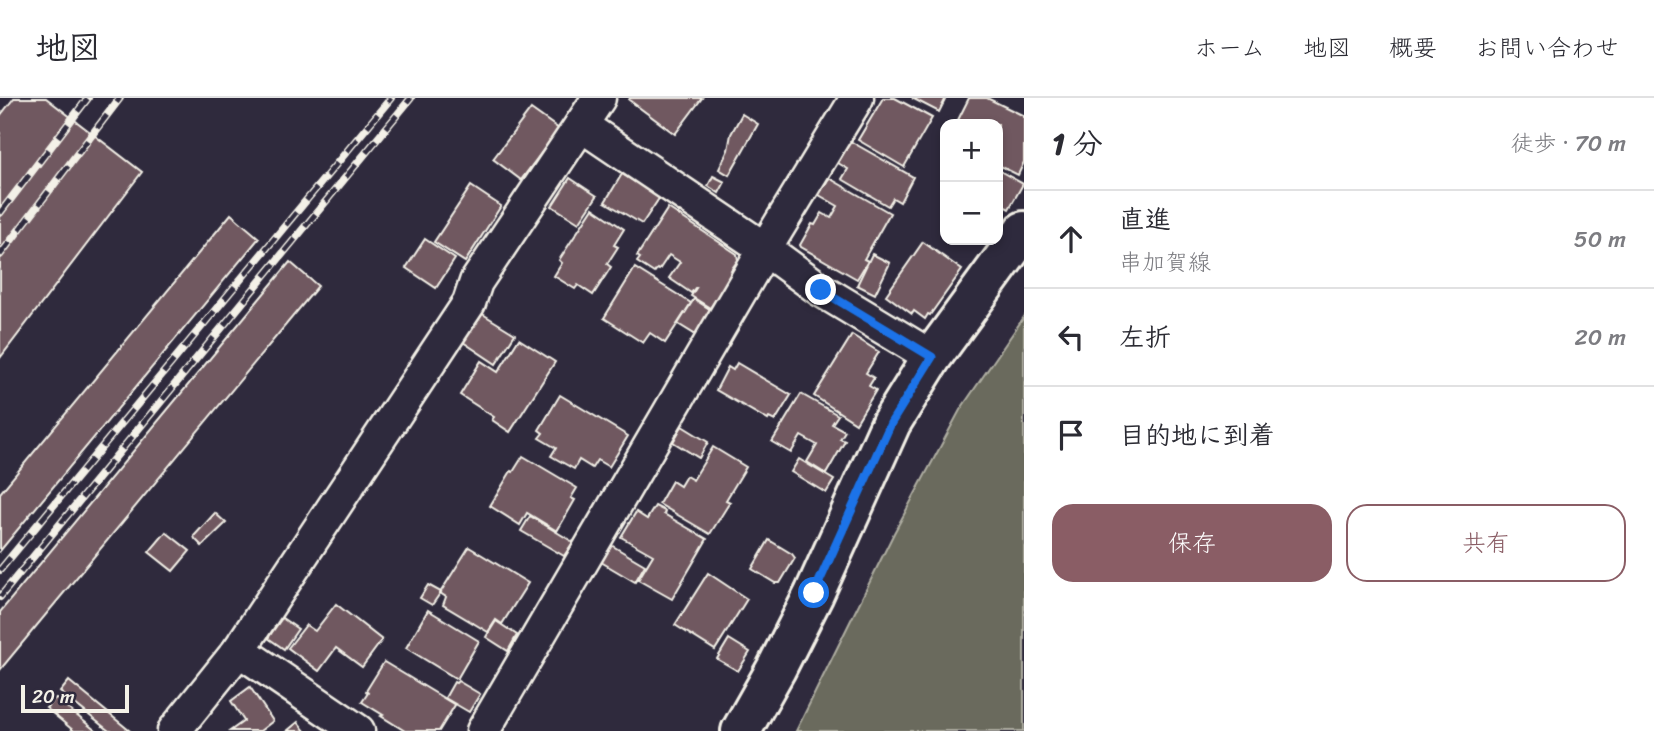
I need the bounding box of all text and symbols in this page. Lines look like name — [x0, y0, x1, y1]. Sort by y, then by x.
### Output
text: 地図 — [35, 19, 101, 77]
text: ホーム — [1194, 27, 1265, 69]
text: 地図 — [1303, 27, 1351, 69]
text: 概要 — [1389, 27, 1437, 69]
text: お問い合わせ — [1475, 27, 1619, 69]
text: 1 分 — [1052, 117, 1103, 171]
map controls — [940, 119, 1003, 245]
button: + — [940, 119, 1003, 182]
text: 徒歩 · 70 m — [1511, 123, 1626, 164]
button: − — [940, 182, 1003, 245]
text: 直進 — [1119, 196, 1171, 242]
text: 50 m — [1574, 219, 1626, 260]
icon: ahead — [1052, 220, 1090, 258]
text: 串加賀線 — [1119, 242, 1211, 283]
route end — [805, 274, 836, 305]
text: 左折 — [1119, 314, 1171, 360]
text: 20 m — [1575, 317, 1626, 358]
icon: left — [1052, 318, 1090, 356]
text: 目的地に到着 — [1119, 412, 1275, 458]
icon: arrive — [1052, 416, 1090, 454]
button: 保存 — [1052, 504, 1332, 582]
button: 共有 — [1346, 504, 1626, 582]
route start — [798, 577, 829, 608]
text: 20 m — [32, 680, 75, 713]
scale bar — [21, 682, 130, 714]

